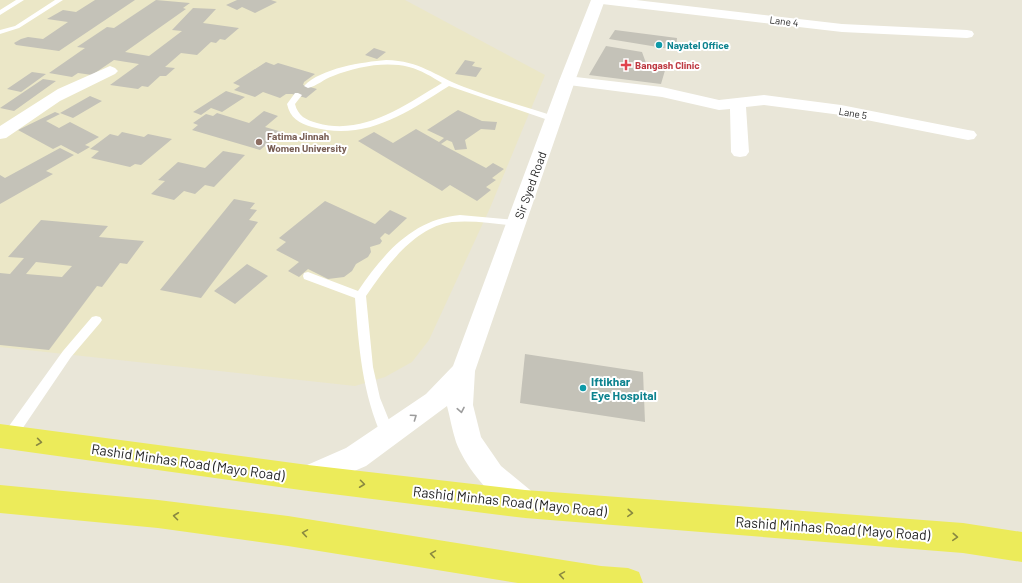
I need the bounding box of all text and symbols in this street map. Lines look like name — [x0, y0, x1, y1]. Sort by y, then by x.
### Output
street label: Lane 4 — [769, 13, 799, 29]
place label: Nayatel Office — [667, 39, 730, 51]
marker: Nayatel Office — [654, 40, 664, 50]
marker: Bangash Clinic — [620, 59, 632, 71]
place label: Bangash Clinic — [635, 59, 700, 71]
street label: Lane 5 — [838, 105, 868, 121]
place label: Fatima Jinnah Women University — [267, 130, 347, 154]
marker: Fatima Jinnah Women University — [254, 137, 264, 147]
street label: Sir Syed Road — [511, 149, 549, 221]
place label: Iftikhar Eye Hospital — [591, 374, 657, 402]
marker: Iftikhar Eye Hospital — [578, 383, 588, 393]
one-way arrow — [457, 406, 465, 413]
one-way arrow — [410, 414, 417, 422]
one-way arrow — [36, 437, 42, 446]
street label: Rashid Minhas Road (Mayo Road) — [90, 440, 286, 484]
one-way arrow — [359, 479, 365, 488]
street label: Rashid Minhas Road (Mayo Road) — [412, 482, 608, 520]
one-way arrow — [627, 509, 633, 518]
one-way arrow — [173, 512, 179, 521]
street label: Rashid Minhas Road (Mayo Road) — [735, 513, 931, 543]
one-way arrow — [302, 529, 308, 538]
one-way arrow — [952, 533, 958, 542]
one-way arrow — [430, 550, 437, 559]
one-way arrow — [559, 571, 565, 579]

